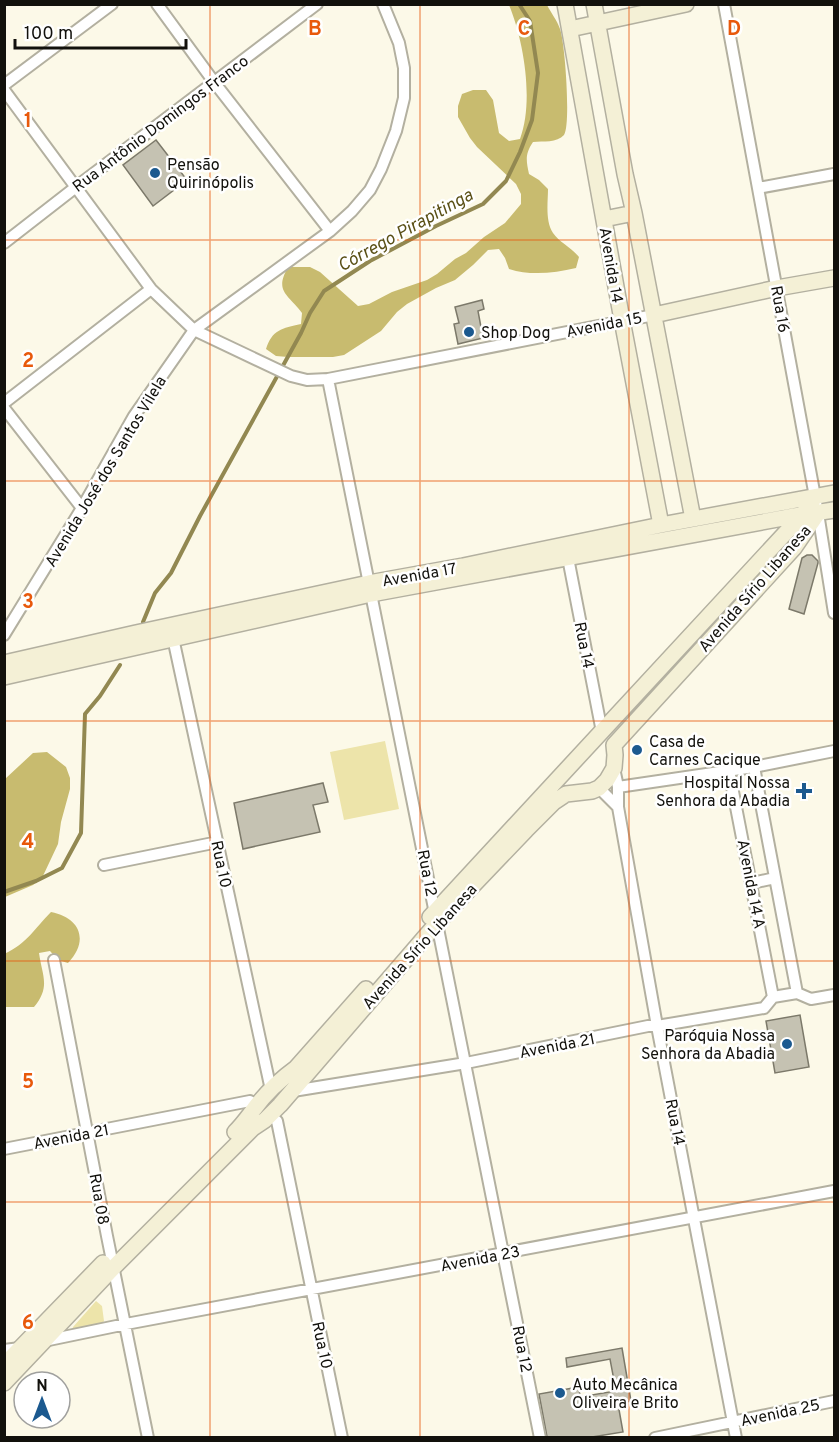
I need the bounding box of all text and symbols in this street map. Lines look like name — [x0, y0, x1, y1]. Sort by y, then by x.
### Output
scale bar — [15, 12, 186, 50]
text: B — [308, 17, 322, 43]
text: C — [518, 17, 530, 43]
text: D — [727, 17, 741, 43]
text: 100 m — [24, 23, 73, 46]
street label: Rua Antônio Domingos Franco — [69, 52, 253, 197]
text: 1 — [24, 109, 32, 135]
place label: Pensão Quirinópolis — [167, 156, 254, 194]
marker: Pensão Quirinópolis — [148, 166, 162, 180]
water label: Córrego Pirapitinga — [334, 184, 478, 278]
street label: Avenida 14 — [594, 226, 627, 305]
street label: Rua 16 — [765, 284, 793, 334]
street label: Avenida 15 — [565, 309, 644, 343]
place label: Shop Dog — [481, 324, 550, 344]
marker: Shop Dog — [462, 325, 476, 339]
text: 2 — [22, 349, 34, 375]
street label: Avenida José dos Santos Vilela — [42, 373, 172, 571]
street label: Avenida Sírio Libanesa — [695, 522, 816, 657]
street label: Avenida 17 — [380, 560, 458, 592]
text: 3 — [22, 590, 34, 616]
street label: Rua 14 — [569, 620, 597, 671]
place label: Casa de Carnes Cacique — [649, 733, 761, 771]
marker: Casa de Carnes Cacique — [630, 743, 644, 757]
place label: Hospital Nossa Senhora da Abadia — [656, 774, 790, 812]
marker: Hospital Nossa Senhora da Abadia — [795, 782, 813, 800]
text: 4 — [22, 830, 34, 856]
street label: Avenida 14 A — [732, 838, 769, 931]
street label: Rua 10 — [205, 839, 235, 890]
street label: Rua 12 — [412, 848, 440, 899]
street label: Avenida Sírio Libanesa — [359, 880, 482, 1014]
place label: Paróquia Nossa Senhora da Abadia — [641, 1027, 775, 1065]
street label: Avenida 21 — [518, 1030, 597, 1064]
marker: Paróquia Nossa Senhora da Abadia — [780, 1037, 794, 1051]
text: 5 — [22, 1070, 34, 1096]
street label: Rua 14 — [660, 1097, 688, 1148]
street label: Avenida 21 — [32, 1121, 111, 1155]
street label: Rua 08 — [84, 1172, 112, 1227]
street label: Avenida 23 — [439, 1242, 522, 1277]
text: 6 — [22, 1311, 34, 1337]
street label: Rua 10 — [306, 1320, 336, 1371]
street label: Rua 12 — [507, 1324, 535, 1375]
north arrow — [12, 1370, 72, 1430]
place label: Auto Mecânica Oliveira e Brito — [572, 1376, 679, 1414]
text: N — [36, 1377, 48, 1397]
marker: Auto Mecânica Oliveira e Brito — [553, 1386, 567, 1400]
street label: Avenida 25 — [739, 1396, 822, 1432]

